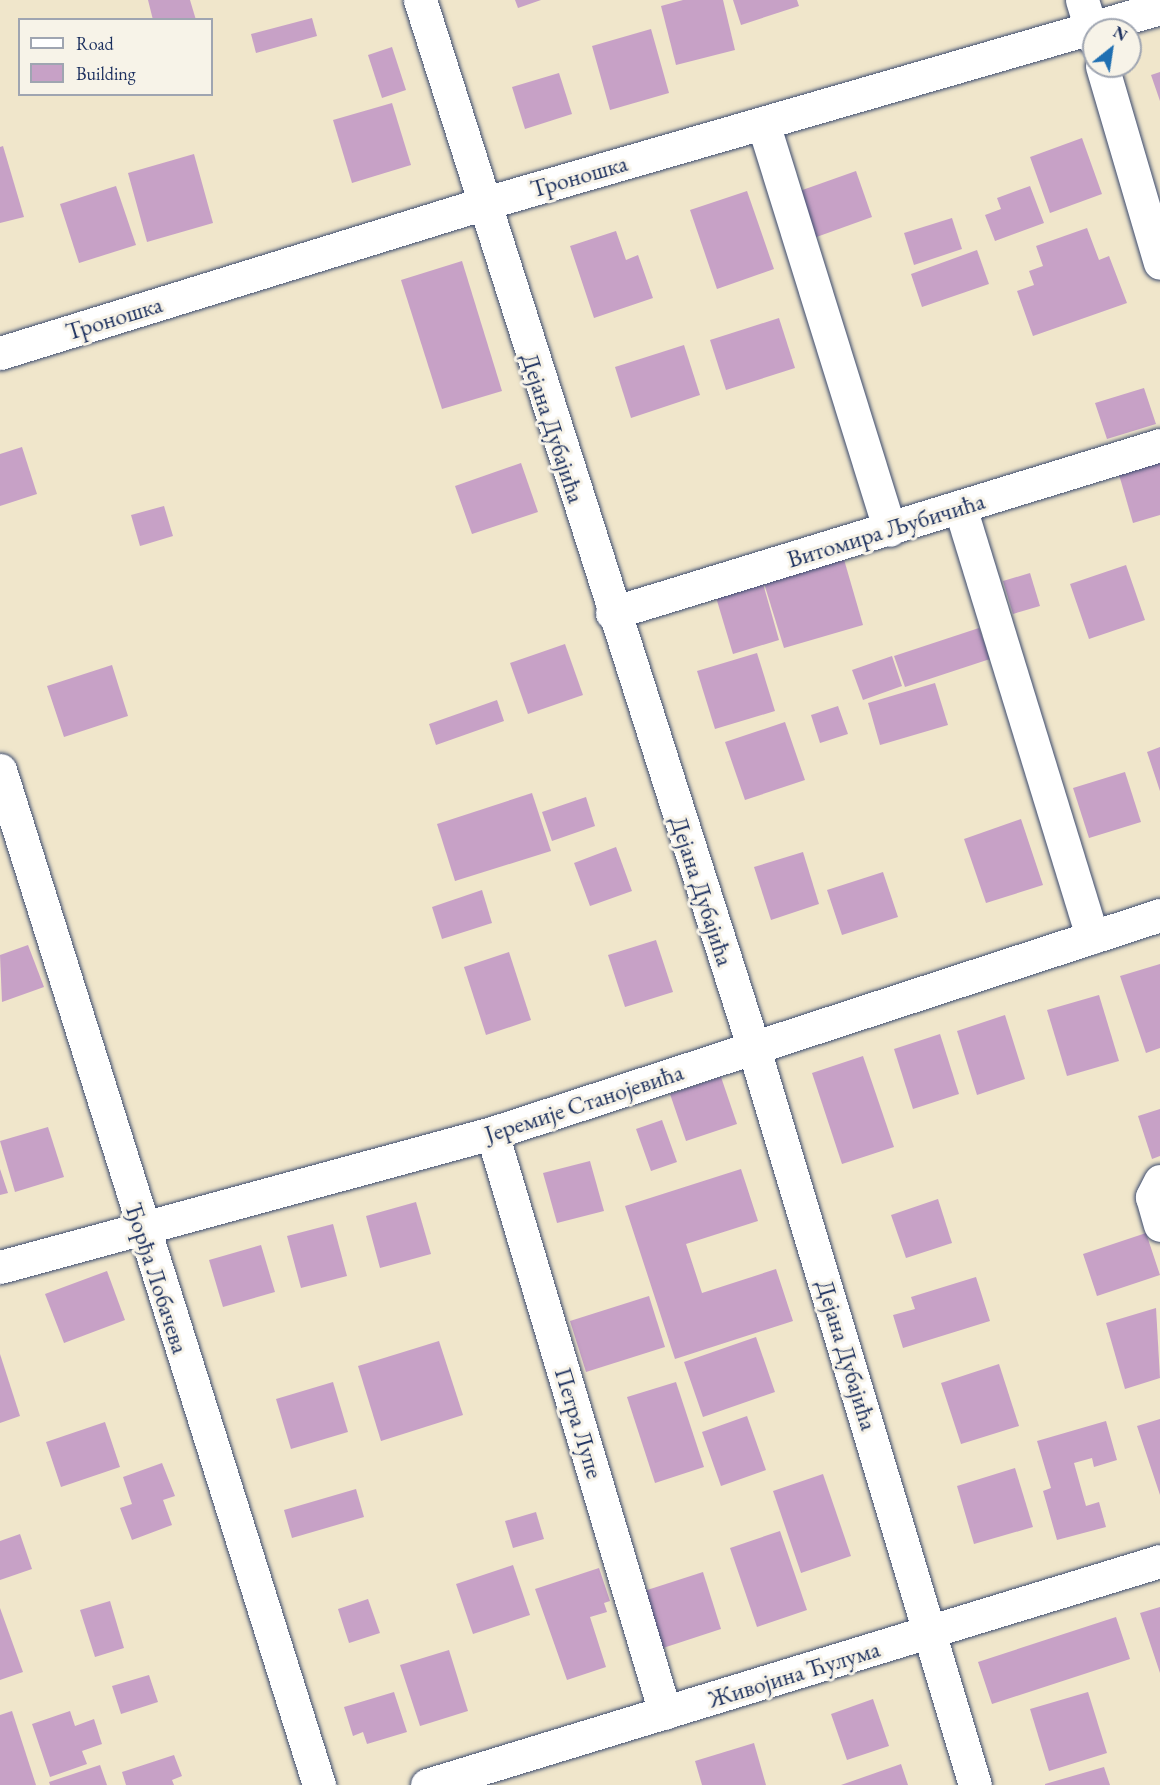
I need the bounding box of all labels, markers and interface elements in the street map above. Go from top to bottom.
legend [18,18,213,96]
north arrow [1082,18,1142,78]
text: N [1109,21,1131,46]
text: Road [76,32,114,55]
text: Building [76,62,136,85]
street label: Троношка [527,148,631,204]
street label: Троношка [62,290,166,346]
street label: Дејана Дубајића [515,349,591,507]
street label: Витомира Љубичића [784,486,988,574]
street label: Дејана Дубајића [664,812,740,970]
street label: Јеремије Станојевића [481,1057,687,1149]
street label: Ђорђа Лобачева [119,1199,195,1357]
street label: Дејана Дубајића [810,1276,884,1434]
street label: Петра Лупе [549,1364,609,1482]
street label: Живојина Ћулума [705,1634,883,1714]

